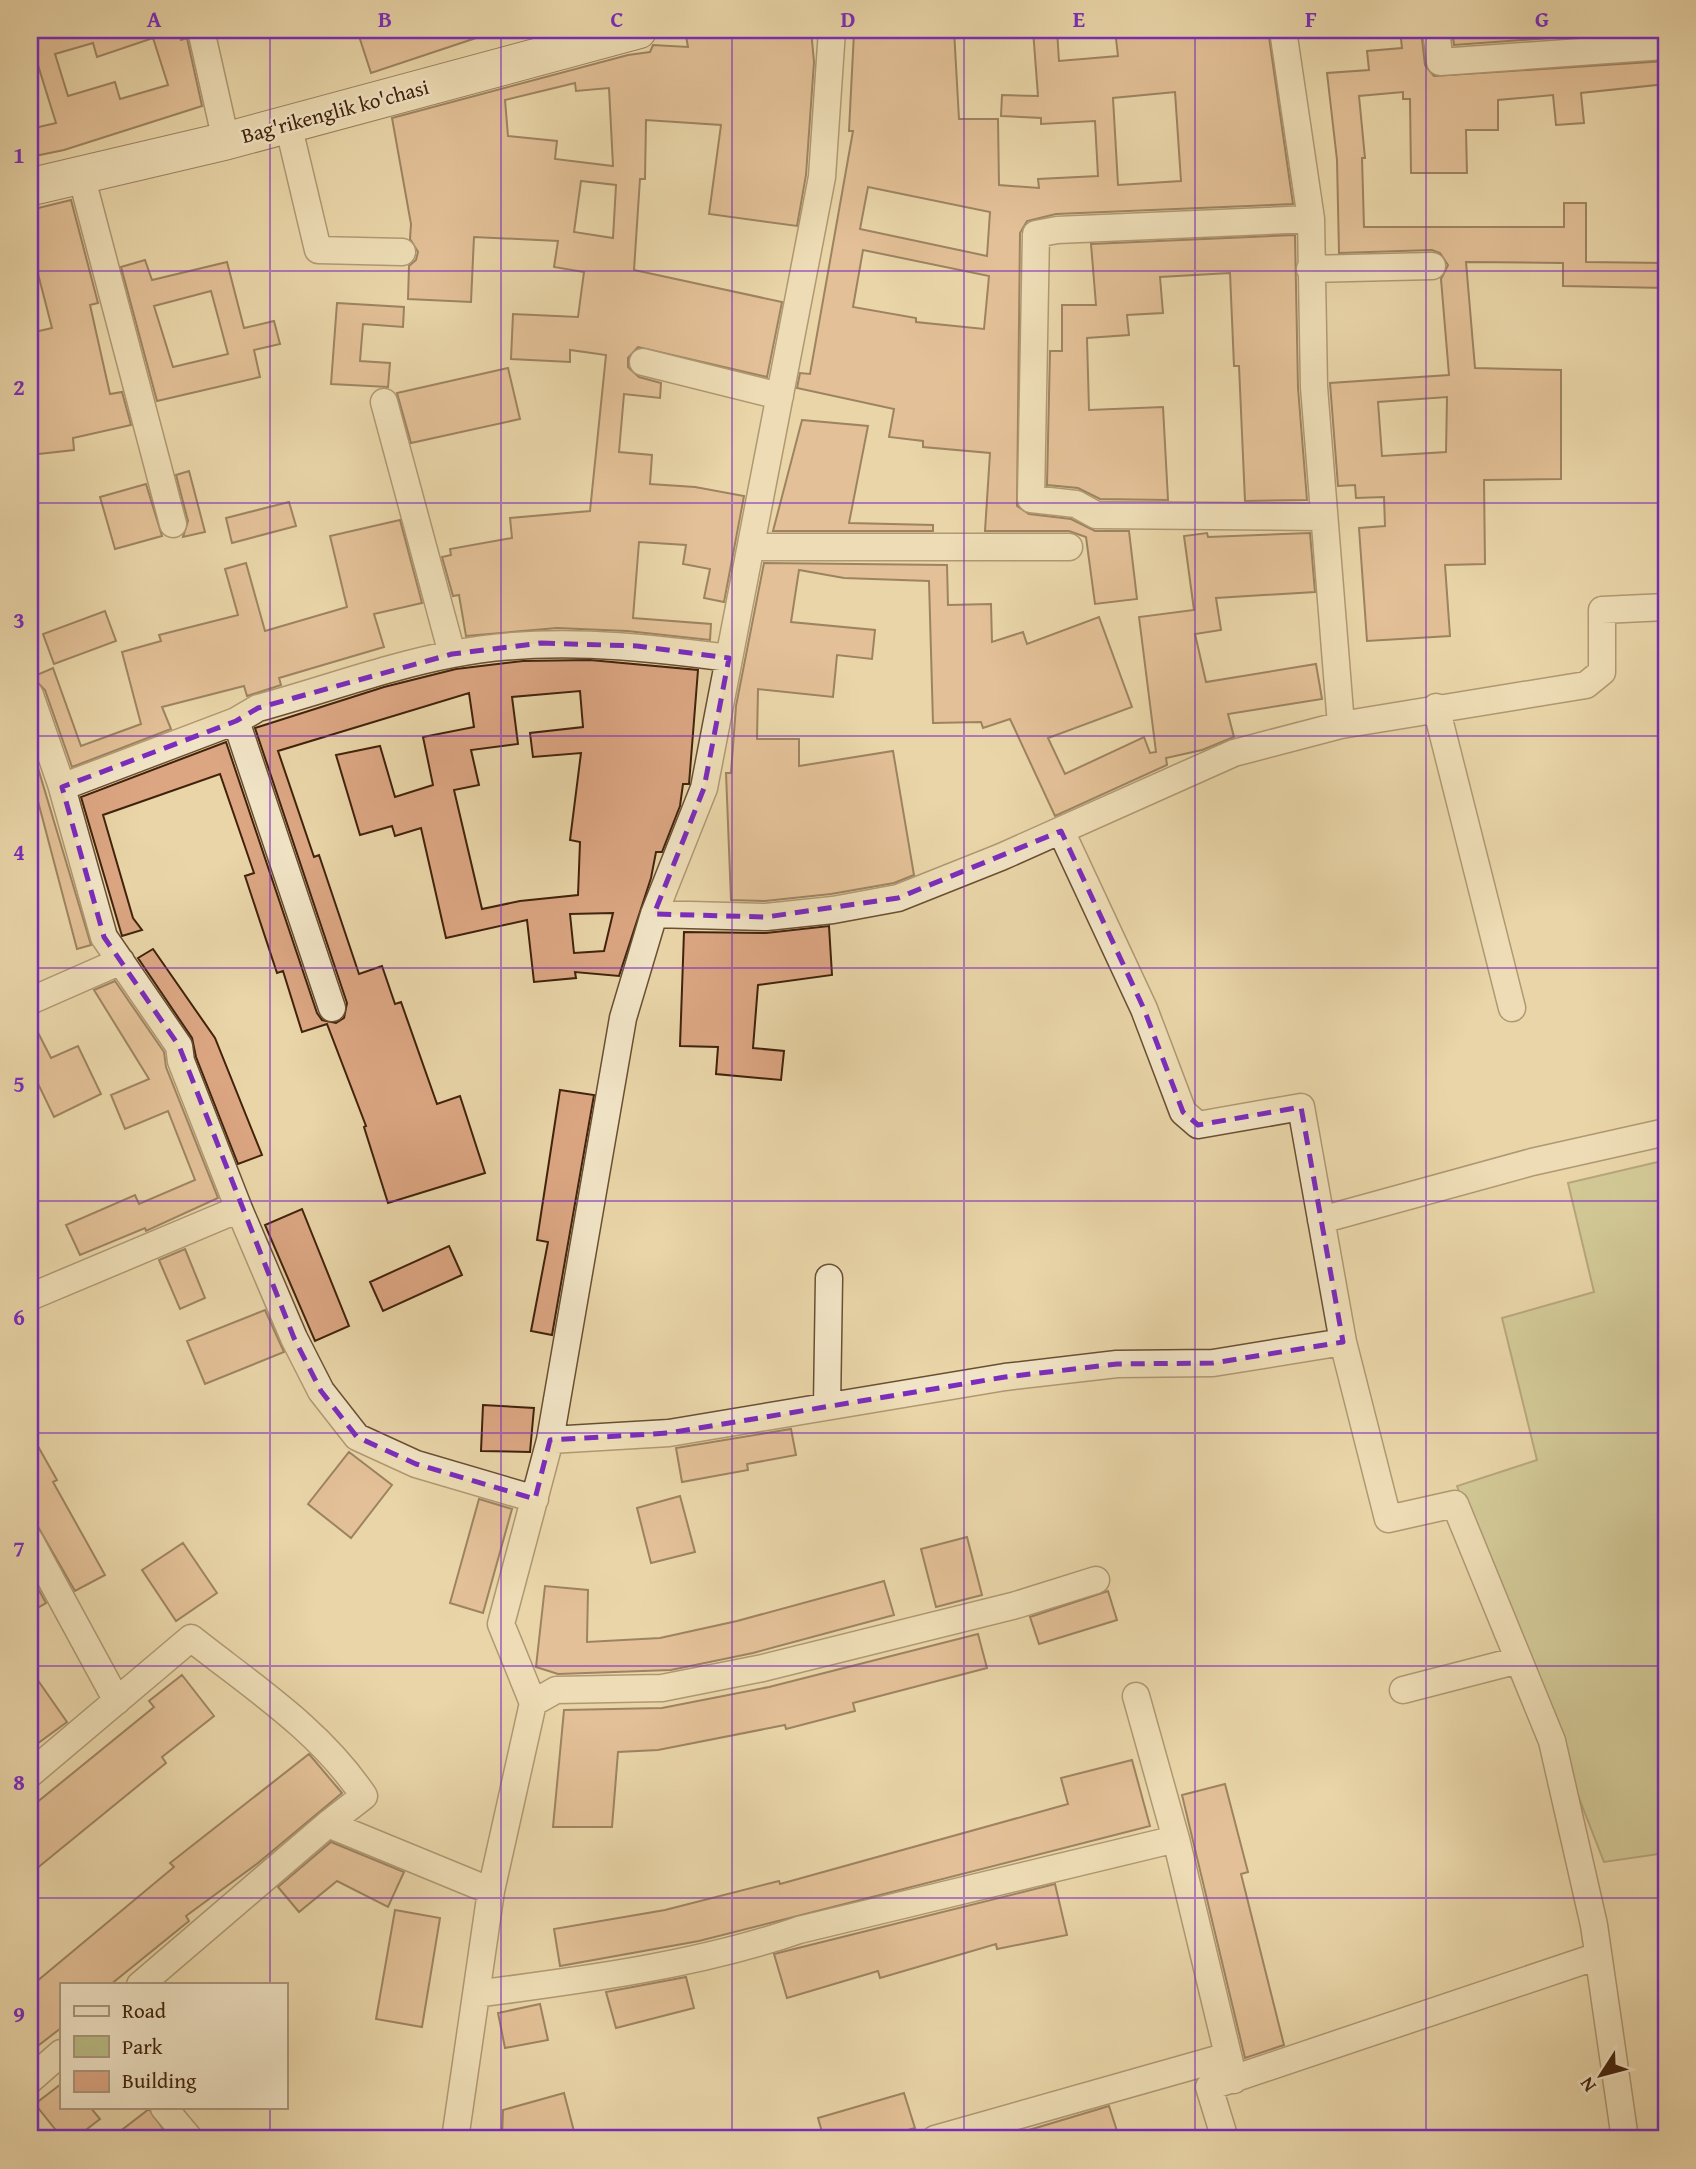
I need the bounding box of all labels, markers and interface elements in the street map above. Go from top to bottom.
text: A [147,2,162,35]
text: B [378,2,392,35]
text: C [610,2,624,35]
text: D [841,2,856,35]
text: E [1073,2,1085,35]
text: F [1305,2,1317,35]
text: G [1535,2,1549,35]
street label: Bag'rikenglik ko'chasi [238,71,432,151]
text: 1 [13,138,25,171]
text: 2 [13,370,25,403]
text: 3 [13,603,25,636]
text: 4 [13,835,25,868]
text: 5 [13,1067,25,1100]
text: 6 [13,1300,25,1333]
text: 7 [13,1532,25,1565]
text: 8 [13,1765,25,1798]
legend [60,1983,287,2110]
text: Road [122,1995,167,2026]
text: 9 [13,1997,25,2030]
text: Park [122,2031,163,2062]
north arrow [1566,2039,1636,2110]
text: Building [122,2065,197,2096]
text: N [1572,2071,1602,2098]

